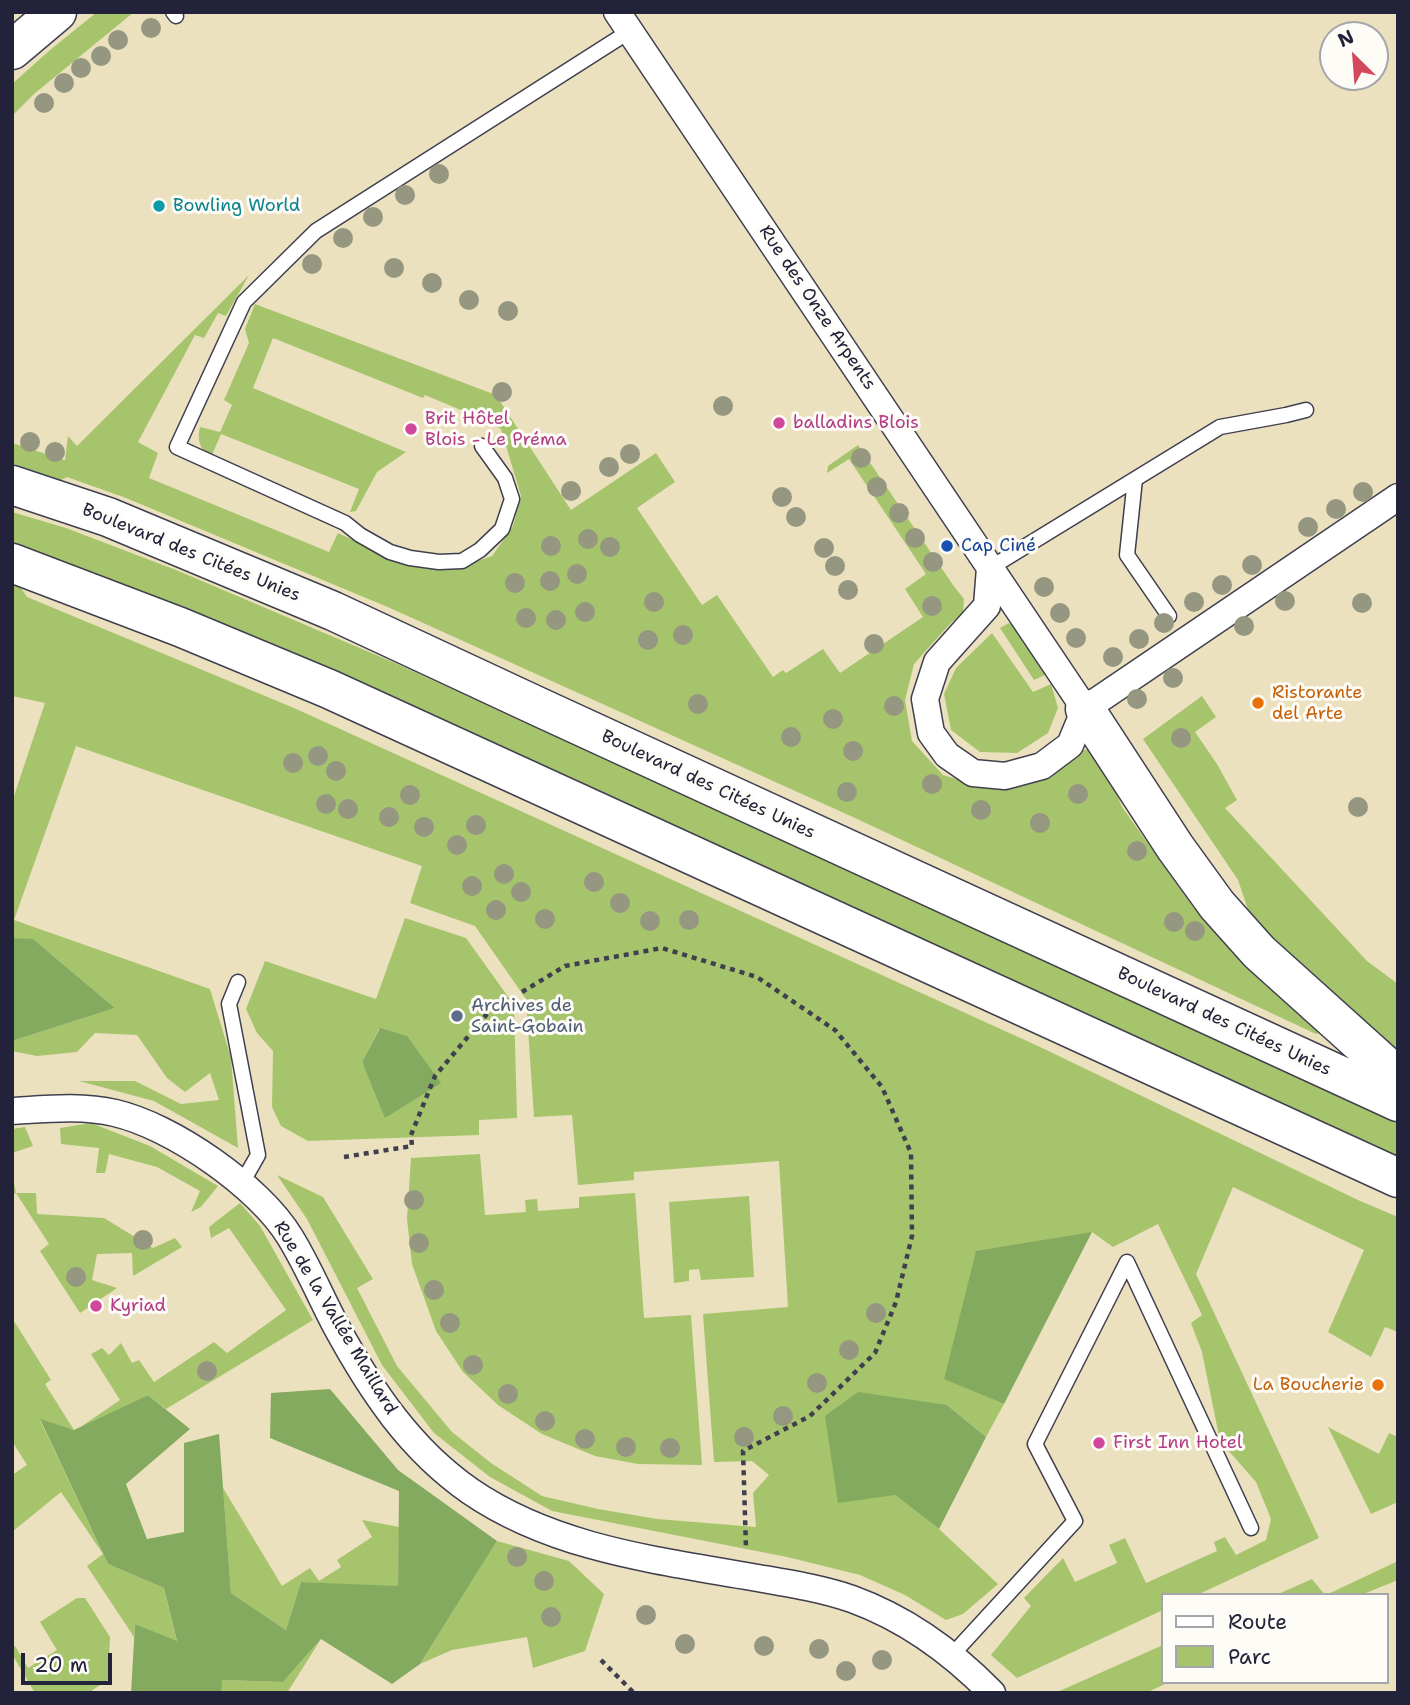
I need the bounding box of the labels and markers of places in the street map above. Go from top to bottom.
place label: Bowling World [173,195,300,217]
marker: Bowling World [151,198,167,214]
place label: Brit Hôtel Blois - Le Préma [425,408,567,450]
place label: balladins Blois [793,412,919,434]
marker: balladins Blois [771,415,787,431]
marker: Brit Hôtel Blois - Le Préma [403,421,419,437]
place label: Cap Ciné [961,535,1036,557]
marker: Cap Ciné [939,538,955,554]
place label: Ristorante del Arte [1272,682,1363,724]
marker: Ristorante del Arte [1250,695,1266,711]
place label: Archives de Saint-Gobain [471,995,584,1038]
marker: Archives de Saint-Gobain [449,1008,465,1024]
place label: Kyriad [110,1295,166,1317]
marker: Kyriad [88,1298,104,1314]
place label: La Boucherie [1253,1374,1364,1396]
marker: La Boucherie [1370,1377,1386,1393]
place label: First Inn Hotel [1113,1432,1242,1454]
marker: First Inn Hotel [1091,1435,1107,1451]

